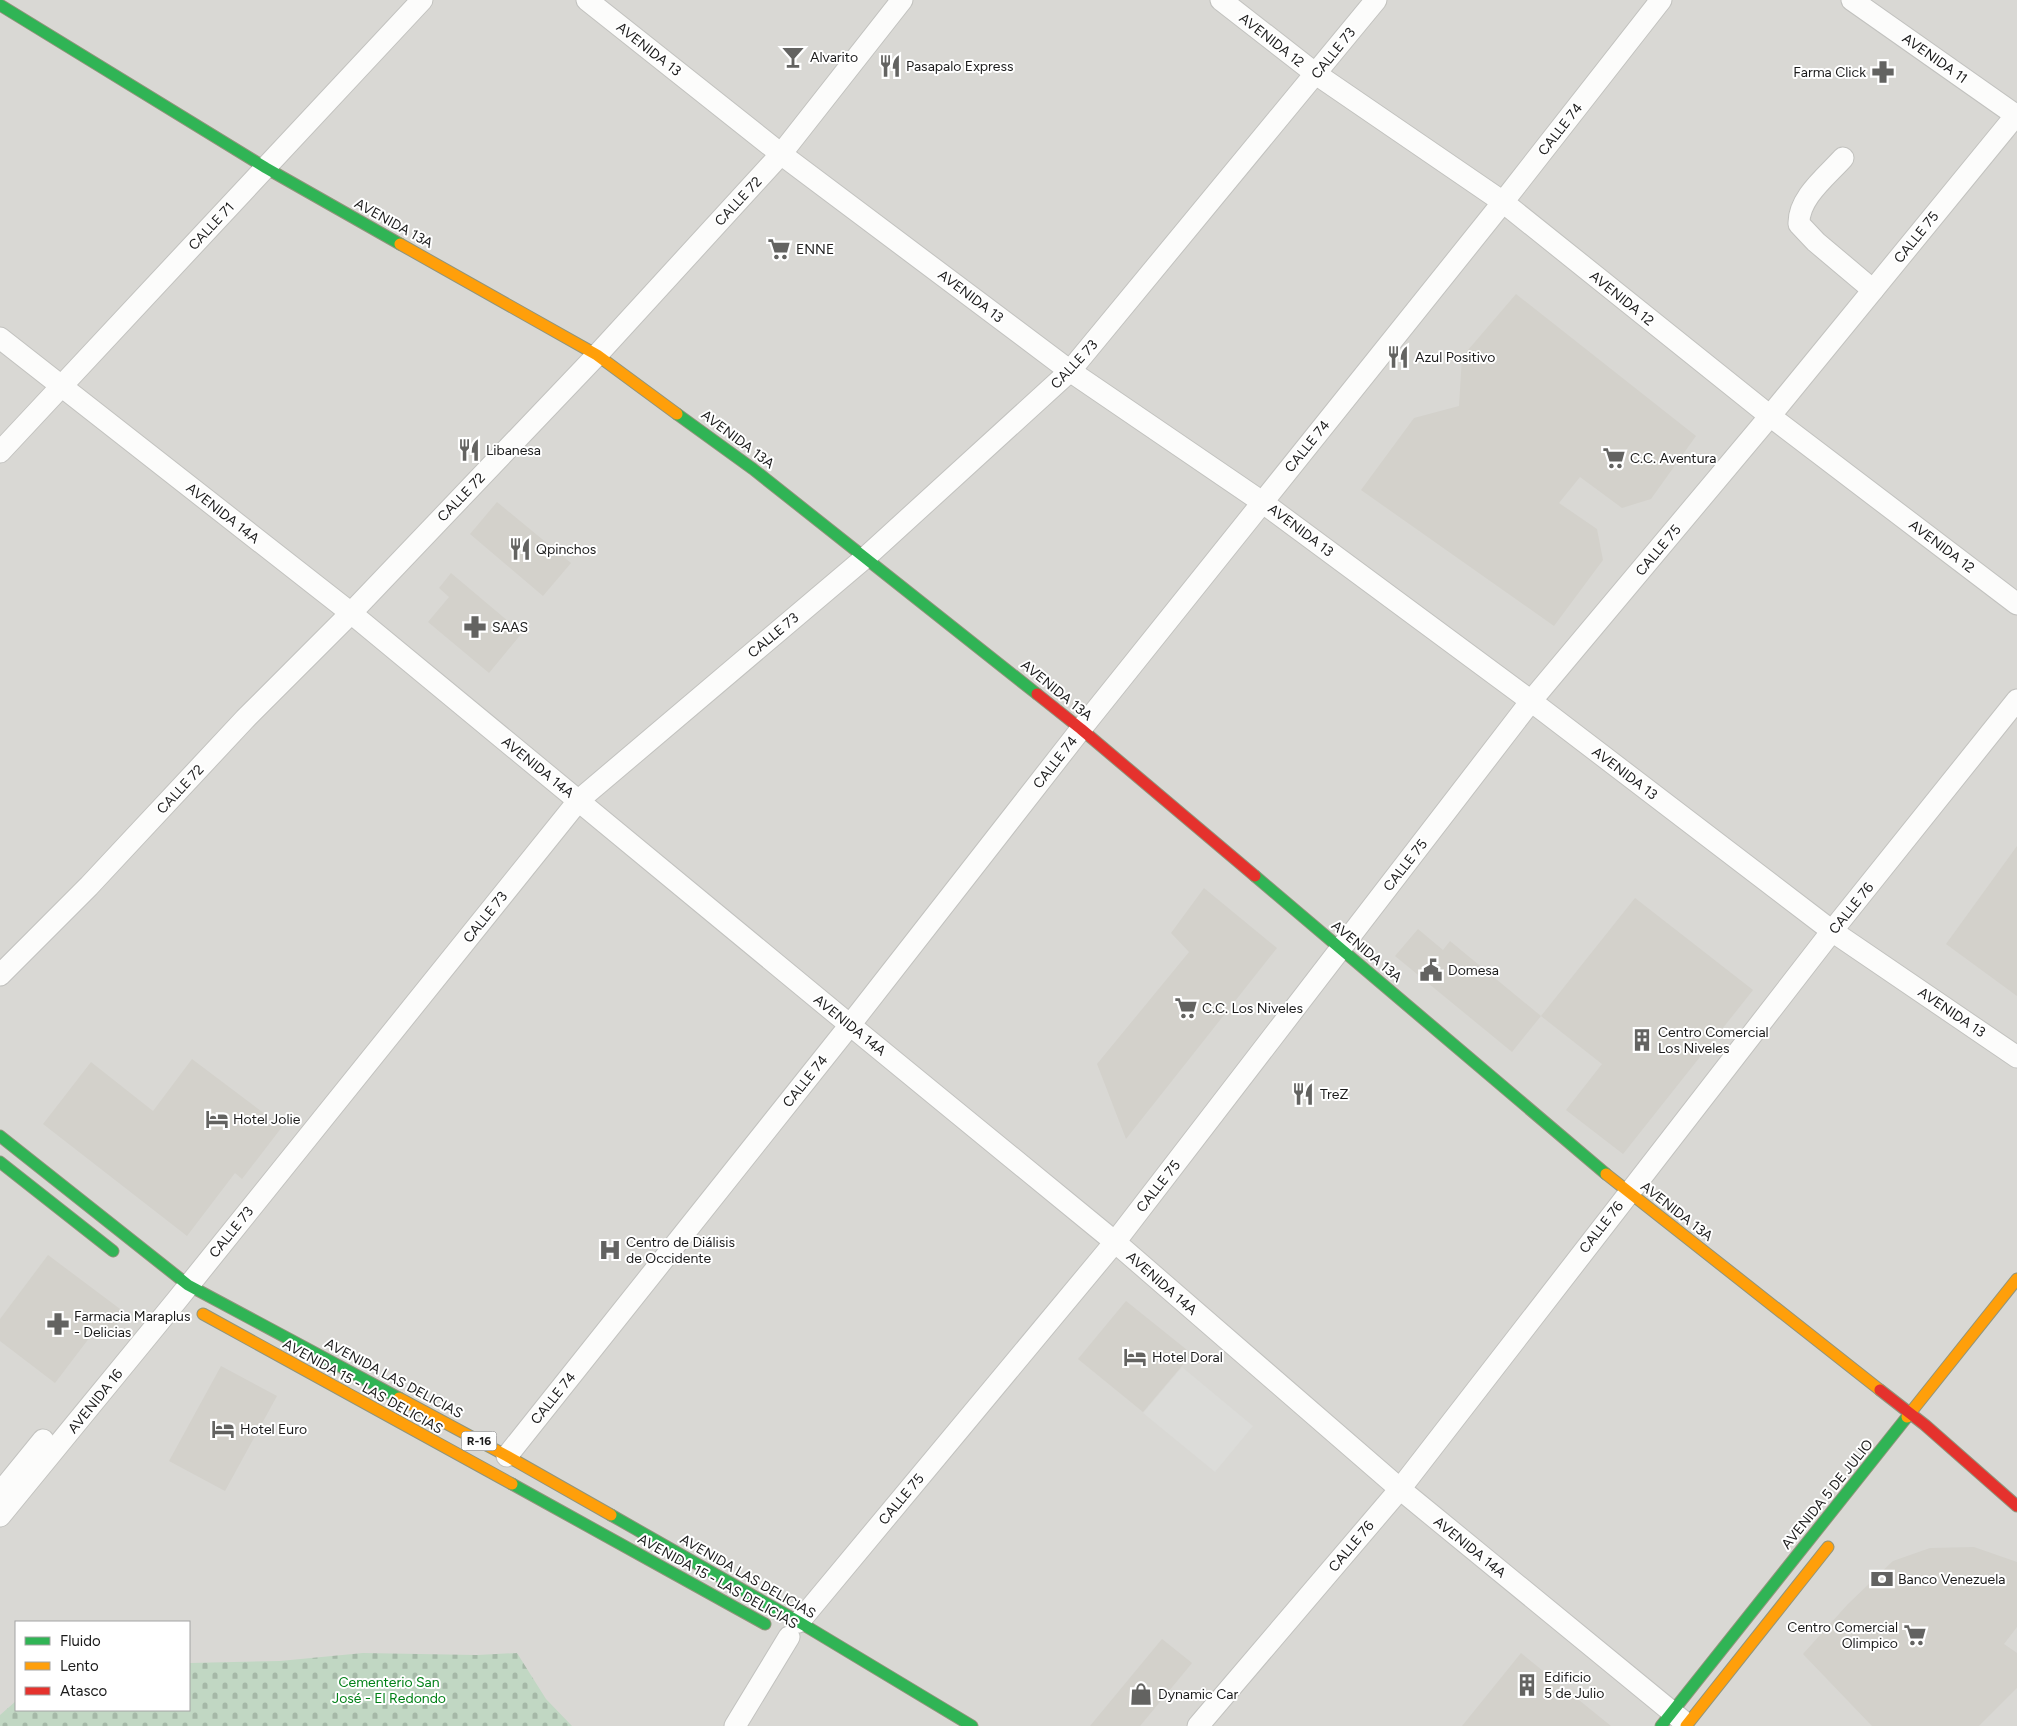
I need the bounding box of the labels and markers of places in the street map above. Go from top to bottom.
bar icon: Alvarito [780,44,806,70]
place label: Alvarito [810,49,858,66]
restaurant icon: Pasapalo Express [877,53,903,79]
place label: Pasapalo Express [906,58,1013,75]
pharmacy icon: Farma Click [1870,59,1896,85]
place label: Farma Click [1793,64,1866,81]
supermarket icon: ENNE [766,236,792,262]
place label: ENNE [796,241,834,258]
restaurant icon: Azul Positivo [1385,344,1411,370]
place label: Azul Positivo [1415,349,1495,366]
restaurant icon: Libanesa [456,437,482,463]
place label: Libanesa [486,442,541,459]
supermarket icon: C.C. Aventura [1601,445,1627,471]
place label: C.C. Aventura [1630,450,1716,467]
restaurant icon: Qpinchos [507,536,533,562]
place label: Qpinchos [536,541,596,558]
pharmacy icon: SAAS [462,614,488,640]
place label: SAAS [492,619,528,636]
public building icon: Domesa [1418,957,1444,983]
place label: Domesa [1448,962,1499,979]
supermarket icon: C.C. Los Niveles [1173,995,1199,1021]
place label: C.C. Los Niveles [1202,1000,1303,1017]
place label: Centro Comercial Los Niveles [1658,1024,1769,1057]
building icon: Centro Comercial Los Niveles [1629,1027,1655,1053]
restaurant icon: TreZ [1290,1081,1316,1107]
place label: TreZ [1320,1086,1348,1103]
hotel icon: Hotel Jolie [204,1106,230,1132]
place label: Hotel Jolie [233,1111,301,1128]
place label: Centro de Diálisis de Occidente [626,1234,735,1267]
hospital icon: Centro de Diálisis de Occidente [597,1237,623,1263]
place label: Farmacia Maraplus - Delicias [74,1308,190,1341]
pharmacy icon: Farmacia Maraplus - Delicias [45,1311,71,1337]
hotel icon: Hotel Doral [1122,1344,1148,1370]
place label: Hotel Doral [1152,1349,1223,1366]
hotel icon: Hotel Euro [210,1416,236,1442]
place label: Hotel Euro [240,1421,307,1438]
bank icon: Banco Venezuela [1869,1566,1895,1592]
place label: Banco Venezuela [1898,1571,2005,1588]
place label: Centro Comercial Olimpico [1787,1619,1898,1652]
supermarket icon: Centro Comercial Olimpico [1902,1622,1928,1648]
place label: Edificio 5 de Julio [1544,1669,1604,1702]
building icon: Edificio 5 de Julio [1514,1672,1540,1698]
shop icon: Dynamic Car [1128,1681,1154,1707]
place label: Dynamic Car [1158,1686,1238,1703]

